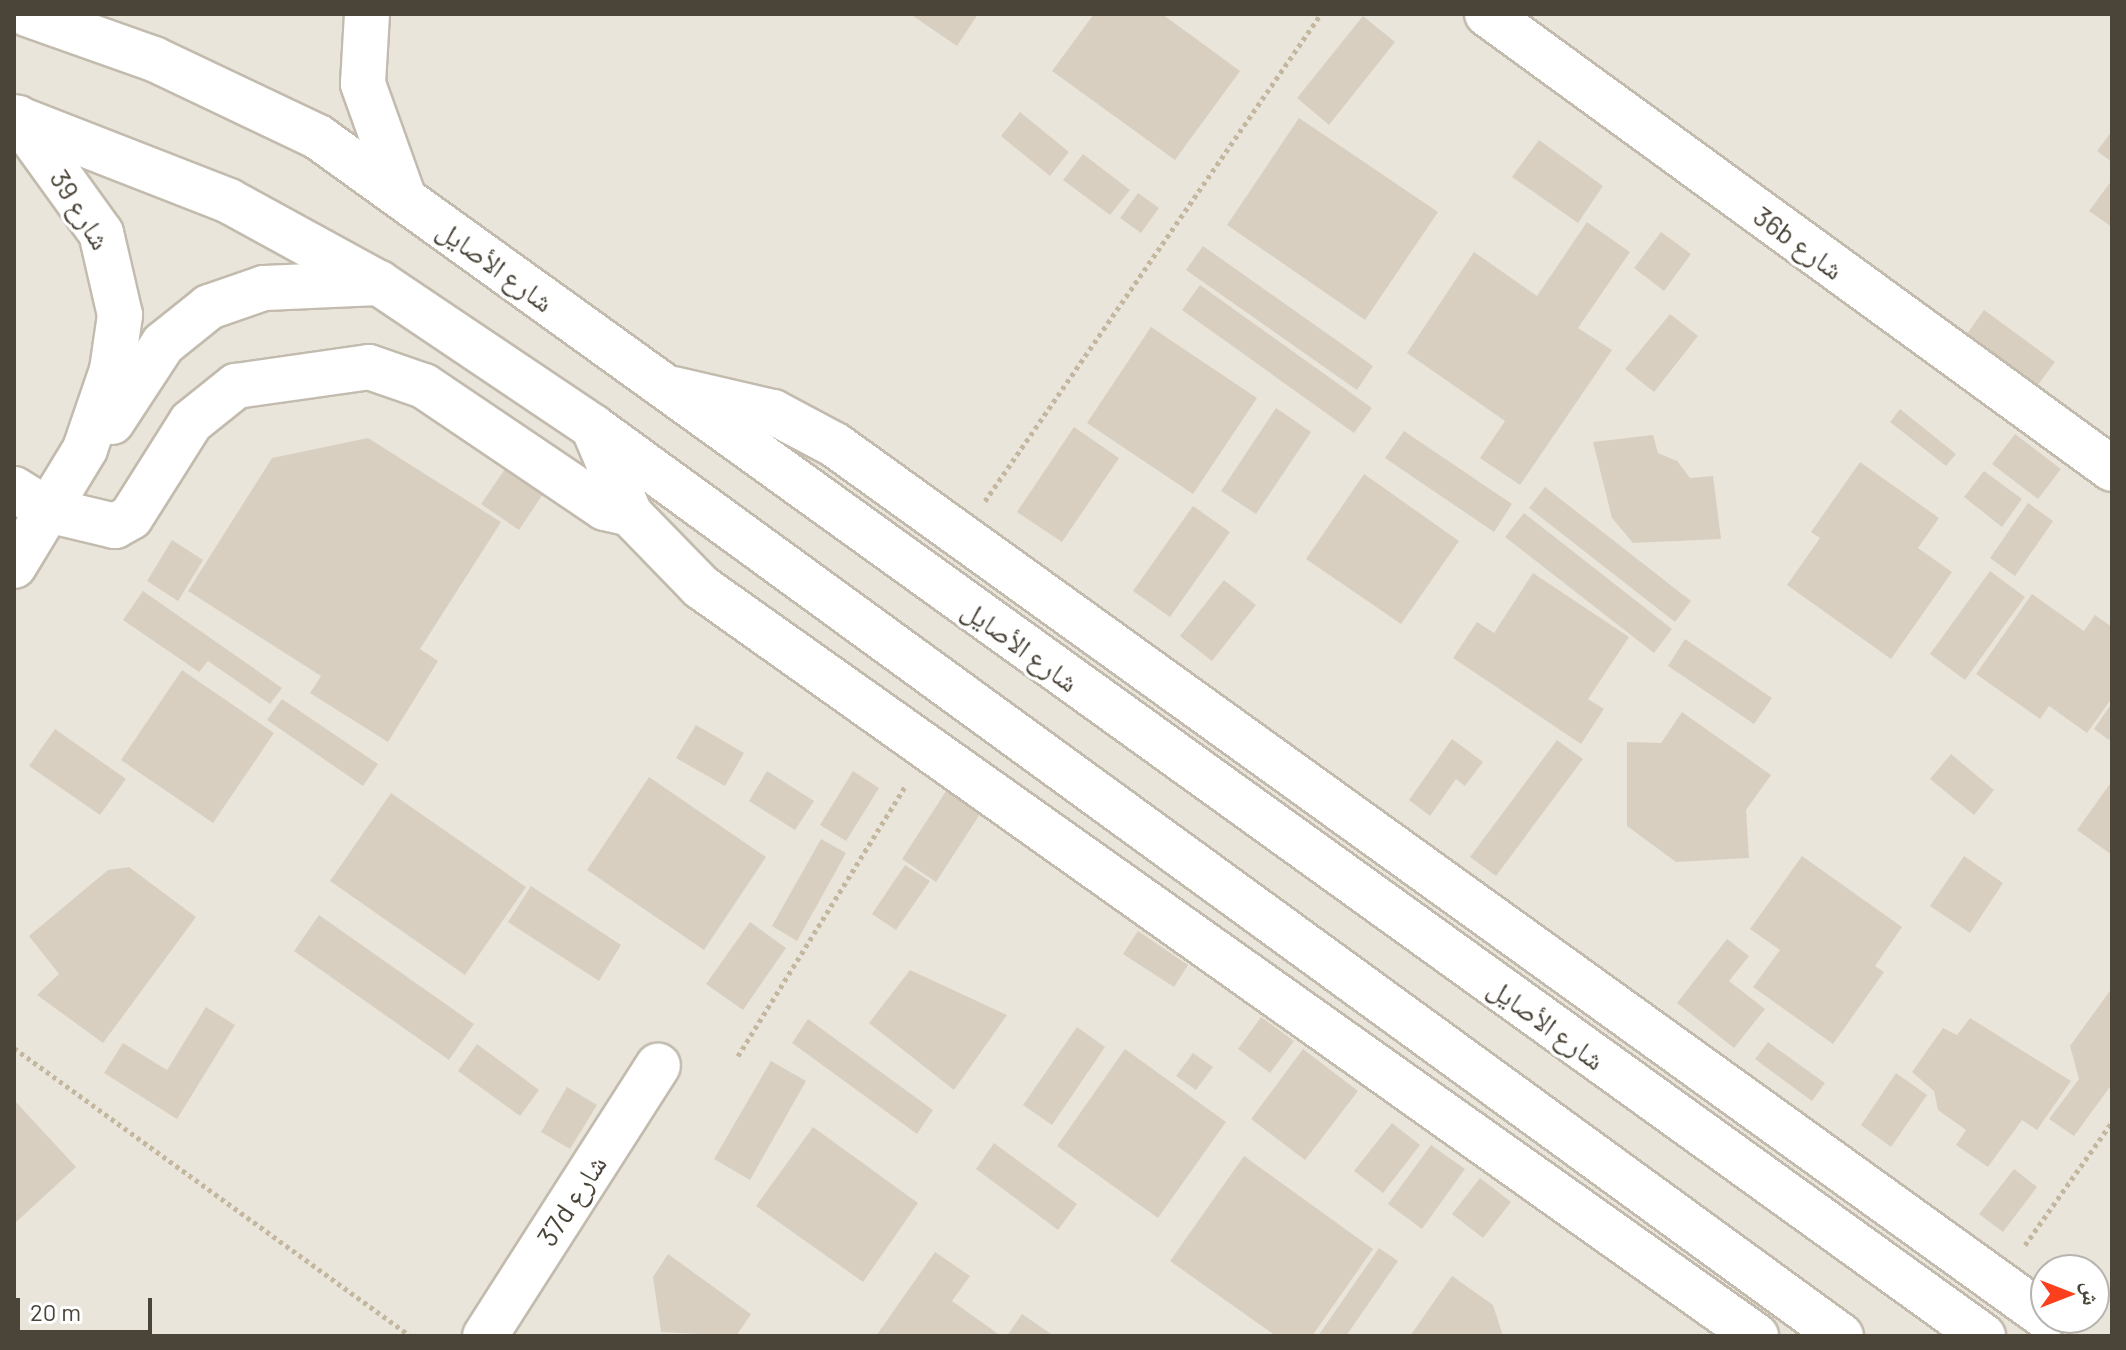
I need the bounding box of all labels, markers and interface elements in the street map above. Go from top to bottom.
street label: شارع 39 [43,163,119,255]
street label: 36b شارع [1747,198,1851,286]
street label: شارع الأصايل [431,212,561,318]
street label: شارع الأصايل [956,592,1086,698]
street label: شارع الأصايل [1482,970,1612,1076]
street label: 37d شارع [529,1148,613,1252]
north arrow [2030,1254,2110,1334]
scale bar [20,1282,156,1332]
text: ش [2079,1282,2105,1306]
text: 20 m [30,1297,81,1326]

